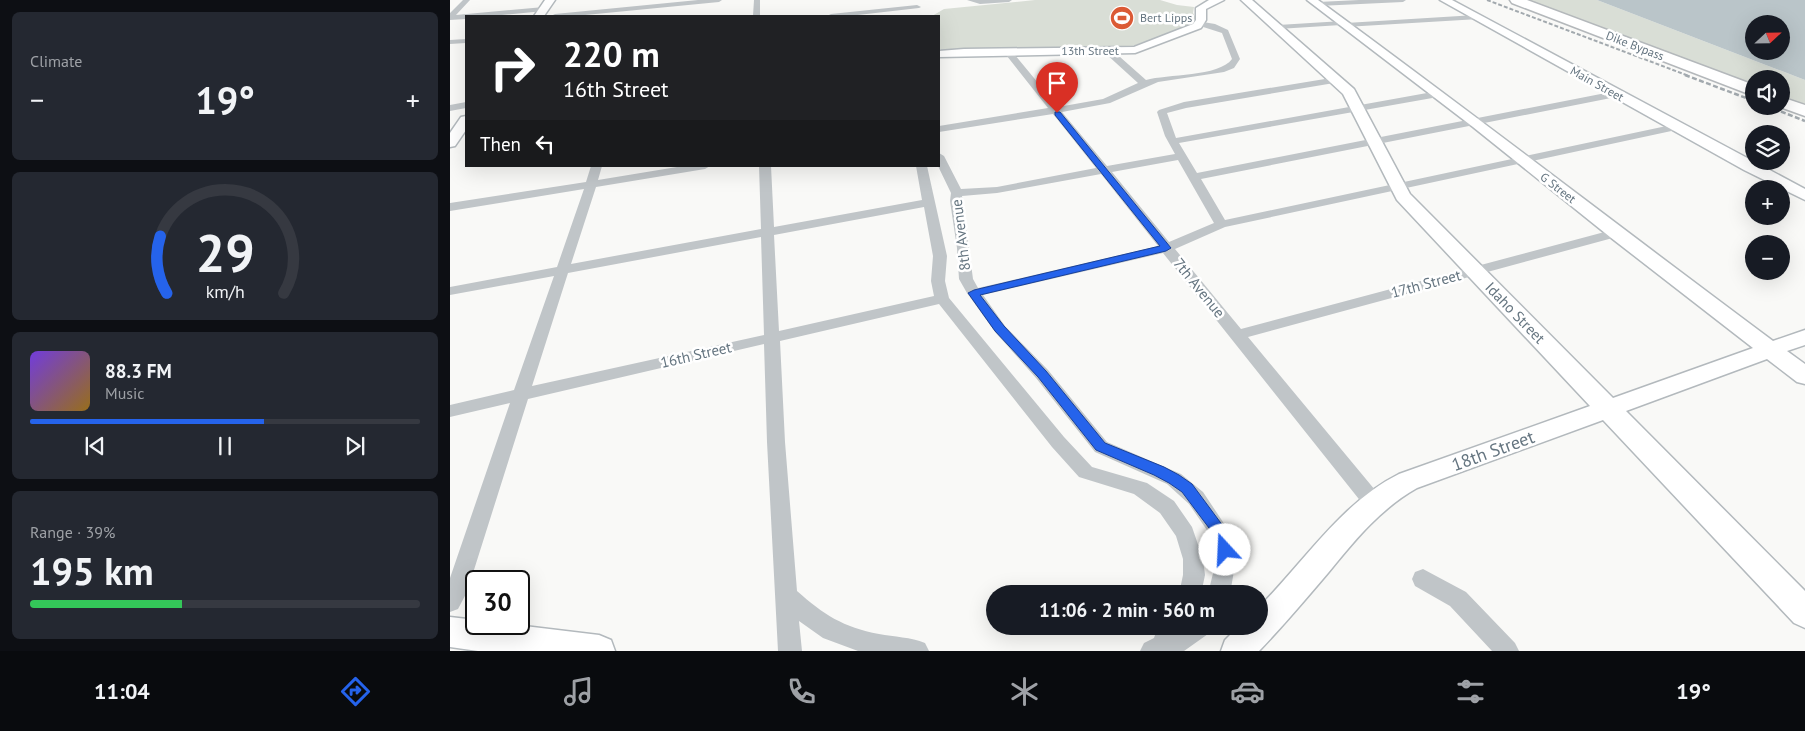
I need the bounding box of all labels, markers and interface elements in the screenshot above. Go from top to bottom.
sports icon: Bert Lipps [1109,5,1135,31]
place label: Bert Lipps [1140,10,1192,25]
north arrow [1745,15,1790,60]
map controls [1745,15,1790,280]
street label: Dike Bypass [1604,28,1666,63]
text: 220 m [563,31,660,77]
icon: right [480,35,545,100]
street label: 13th Street [1061,43,1119,58]
text: Climate [30,51,82,71]
pin [1036,62,1078,113]
street label: Main Street [1568,63,1627,104]
icon: arrive [1043,69,1071,97]
button: sound [1745,70,1790,115]
text: 19° [195,75,255,124]
text: 16th Street [563,75,669,103]
text: − [30,81,44,118]
text: + [406,81,420,118]
button: layers [1745,125,1790,170]
icon: left [531,130,559,158]
text: Then [480,132,521,156]
street label: G Street [1537,169,1579,206]
button: + [1745,180,1790,225]
street label: 8th Avenue [947,198,974,272]
text: 29 [196,219,254,286]
button: − [1745,235,1790,280]
street label: 7th Avenue [1170,254,1229,321]
street label: 17th Street [1389,265,1463,302]
street label: Idaho Street [1481,278,1549,347]
text: km/h [205,280,245,303]
street label: 16th Street [659,337,733,372]
text: 88.3 FM [105,359,172,383]
text: Music [105,383,145,403]
street label: 18th Street [1448,425,1537,476]
icon: previous [81,432,109,460]
icon: pause [211,432,239,460]
icon: next [341,432,369,460]
text: Range · 39% [30,522,115,542]
position arrow [1198,523,1250,575]
text: 195 km [30,546,154,595]
speed limit sign: 30 [465,570,530,635]
text: 11:06 · 2 min · 560 m [1039,598,1215,622]
icon: directions [338,674,373,709]
icon: music [561,674,596,709]
icon: phone [784,674,819,709]
icon: climate [1007,674,1042,709]
icon: car [1230,674,1265,709]
icon: filters [1453,674,1488,709]
text: 11:04 [94,677,150,705]
text: 19° [1676,677,1711,705]

